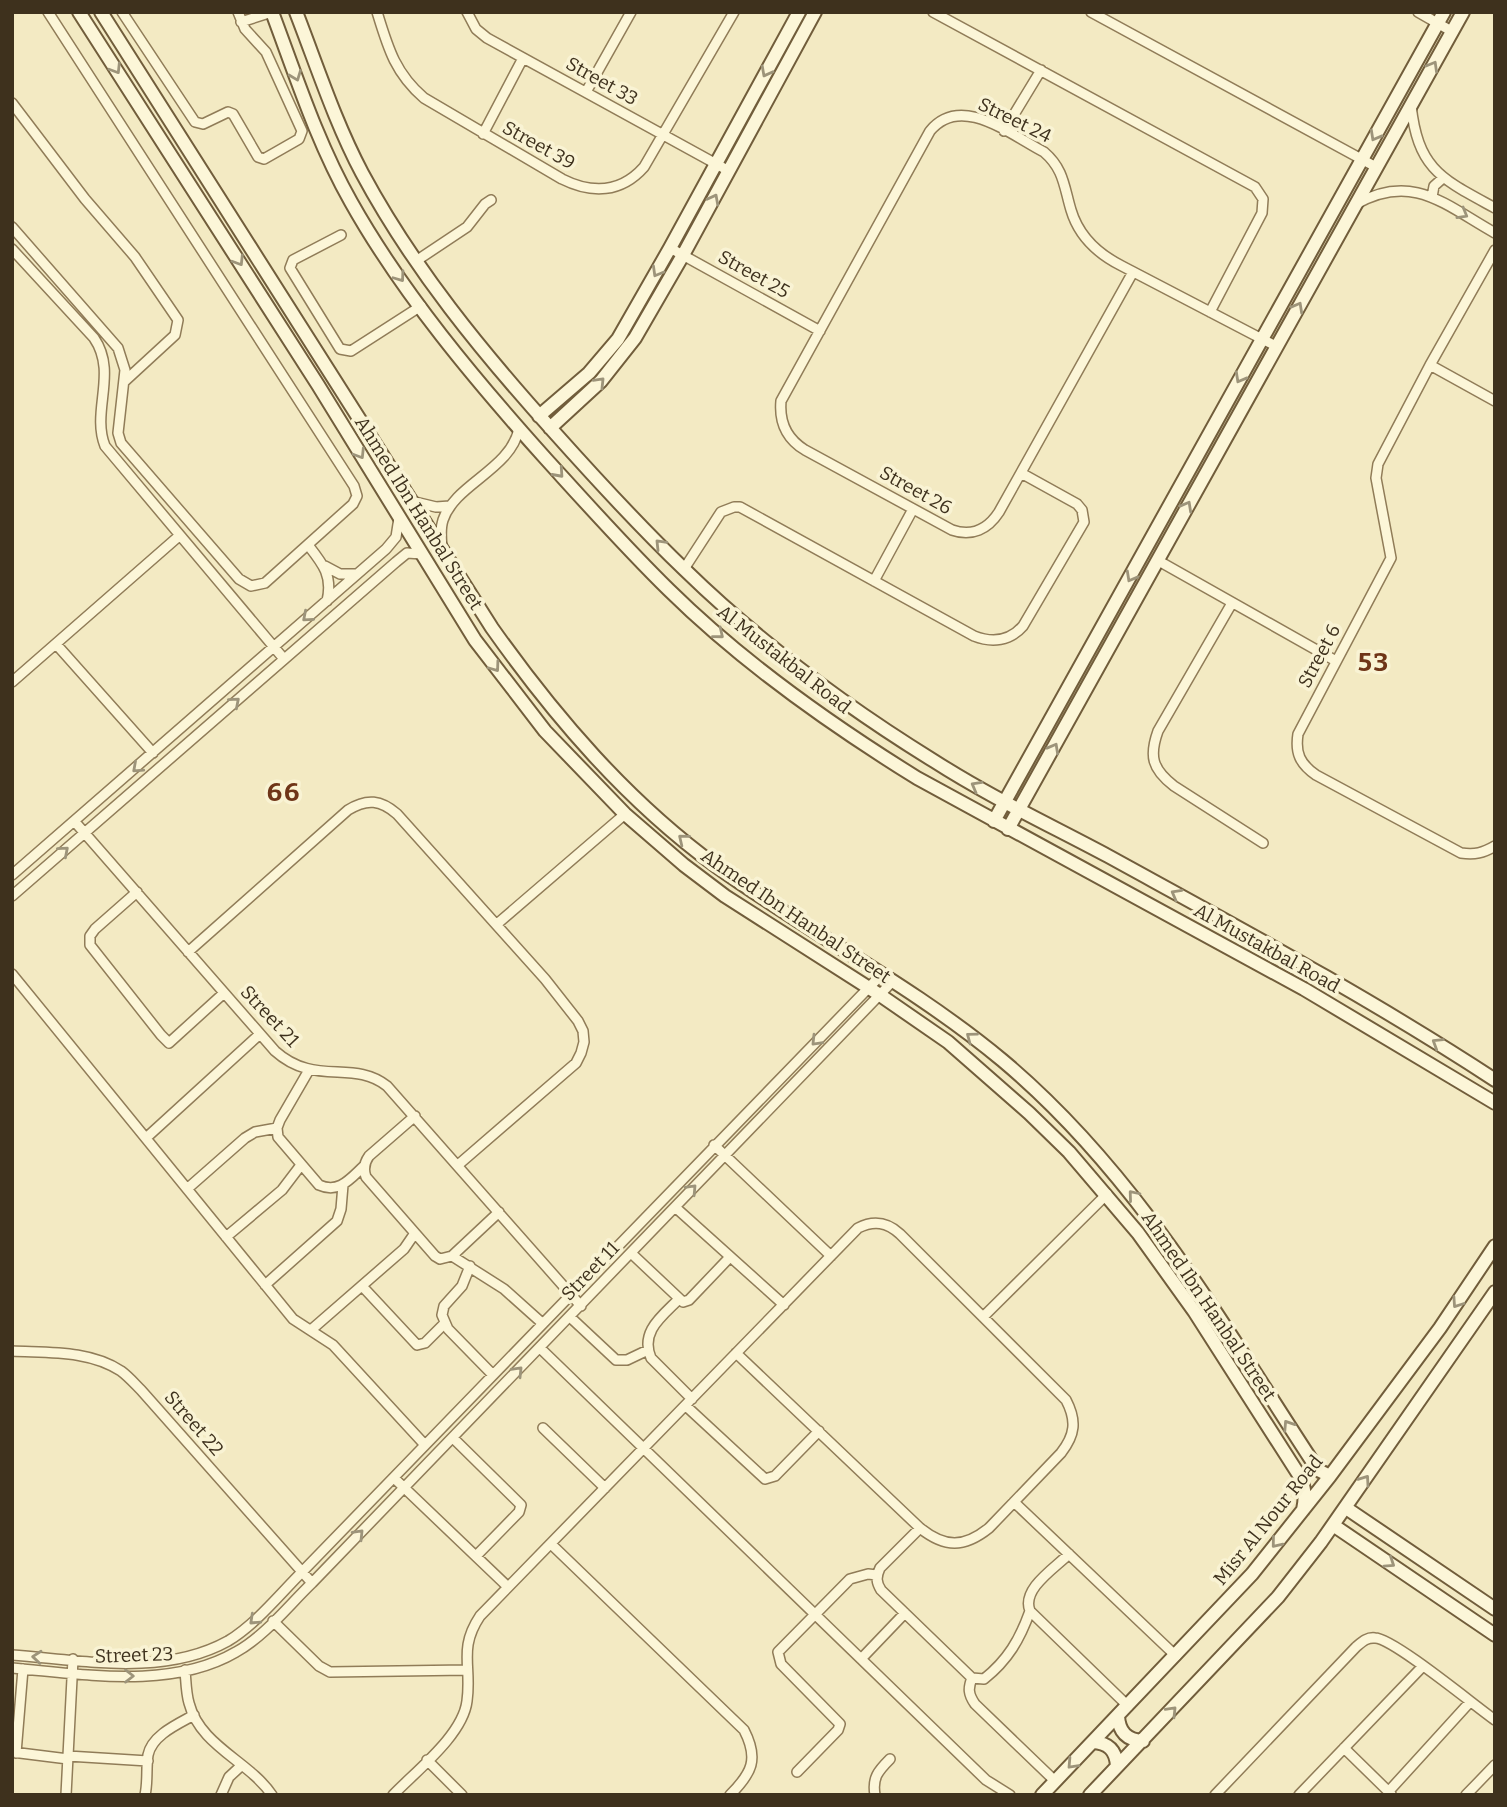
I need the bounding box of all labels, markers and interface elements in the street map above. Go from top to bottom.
street label: Street 33 [562,52,642,110]
one-way arrow [1425,61,1438,73]
one-way arrow [108,62,121,75]
one-way arrow [761,65,775,77]
one-way arrow [287,70,301,82]
street label: Street 24 [975,92,1055,148]
street label: Street 39 [499,116,579,174]
one-way arrow [1370,129,1383,141]
one-way arrow [706,194,719,206]
one-way arrow [1455,206,1468,219]
street label: Street 25 [714,245,794,303]
one-way arrow [230,254,243,267]
one-way arrow [652,264,665,277]
one-way arrow [392,269,404,282]
one-way arrow [1289,302,1303,314]
one-way arrow [1235,371,1249,383]
one-way arrow [592,377,605,390]
street label: Ahmed Ibn Hanbal Street [350,412,488,614]
one-way arrow [352,446,365,459]
street label: Street 26 [876,461,956,519]
one-way arrow [550,465,563,478]
one-way arrow [1179,501,1192,513]
one-way arrow [655,540,668,553]
one-way arrow [1125,570,1139,582]
street label: Al Mustakbal Road [713,600,855,718]
one-way arrow [303,609,316,621]
street label: Street 6 [1293,620,1345,692]
one-way arrow [710,626,723,638]
district label: 53 [1358,647,1390,678]
one-way arrow [486,659,499,672]
one-way arrow [227,698,240,710]
one-way arrow [1046,743,1059,755]
one-way arrow [132,760,145,772]
district label: 66 [267,777,301,808]
one-way arrow [971,781,983,794]
one-way arrow [678,835,690,848]
street label: Ahmed Ibn Hanbal Street [697,844,895,988]
one-way arrow [55,847,68,859]
one-way arrow [1171,889,1183,902]
street label: Al Mustakbal Road [1190,898,1344,998]
street label: Street 21 [236,981,304,1052]
one-way arrow [812,1032,825,1045]
one-way arrow [967,1032,979,1045]
one-way arrow [1432,1038,1445,1051]
one-way arrow [683,1184,696,1197]
one-way arrow [1129,1191,1142,1203]
street label: Ahmed Ibn Hanbal Street [1137,1207,1281,1405]
street label: Street 11 [556,1237,624,1305]
one-way arrow [1453,1295,1465,1308]
one-way arrow [509,1366,522,1379]
street label: Street 22 [160,1386,228,1460]
one-way arrow [1283,1419,1296,1432]
street label: Misr Al Nour Road [1209,1450,1327,1590]
one-way arrow [1357,1475,1369,1488]
one-way arrow [351,1529,364,1542]
one-way arrow [1272,1536,1285,1548]
one-way arrow [1382,1555,1395,1568]
one-way arrow [249,1612,262,1625]
street label: Street 23 [94,1642,174,1668]
one-way arrow [31,1649,42,1664]
one-way arrow [124,1668,135,1684]
one-way arrow [1163,1706,1176,1719]
one-way arrow [1067,1756,1080,1769]

